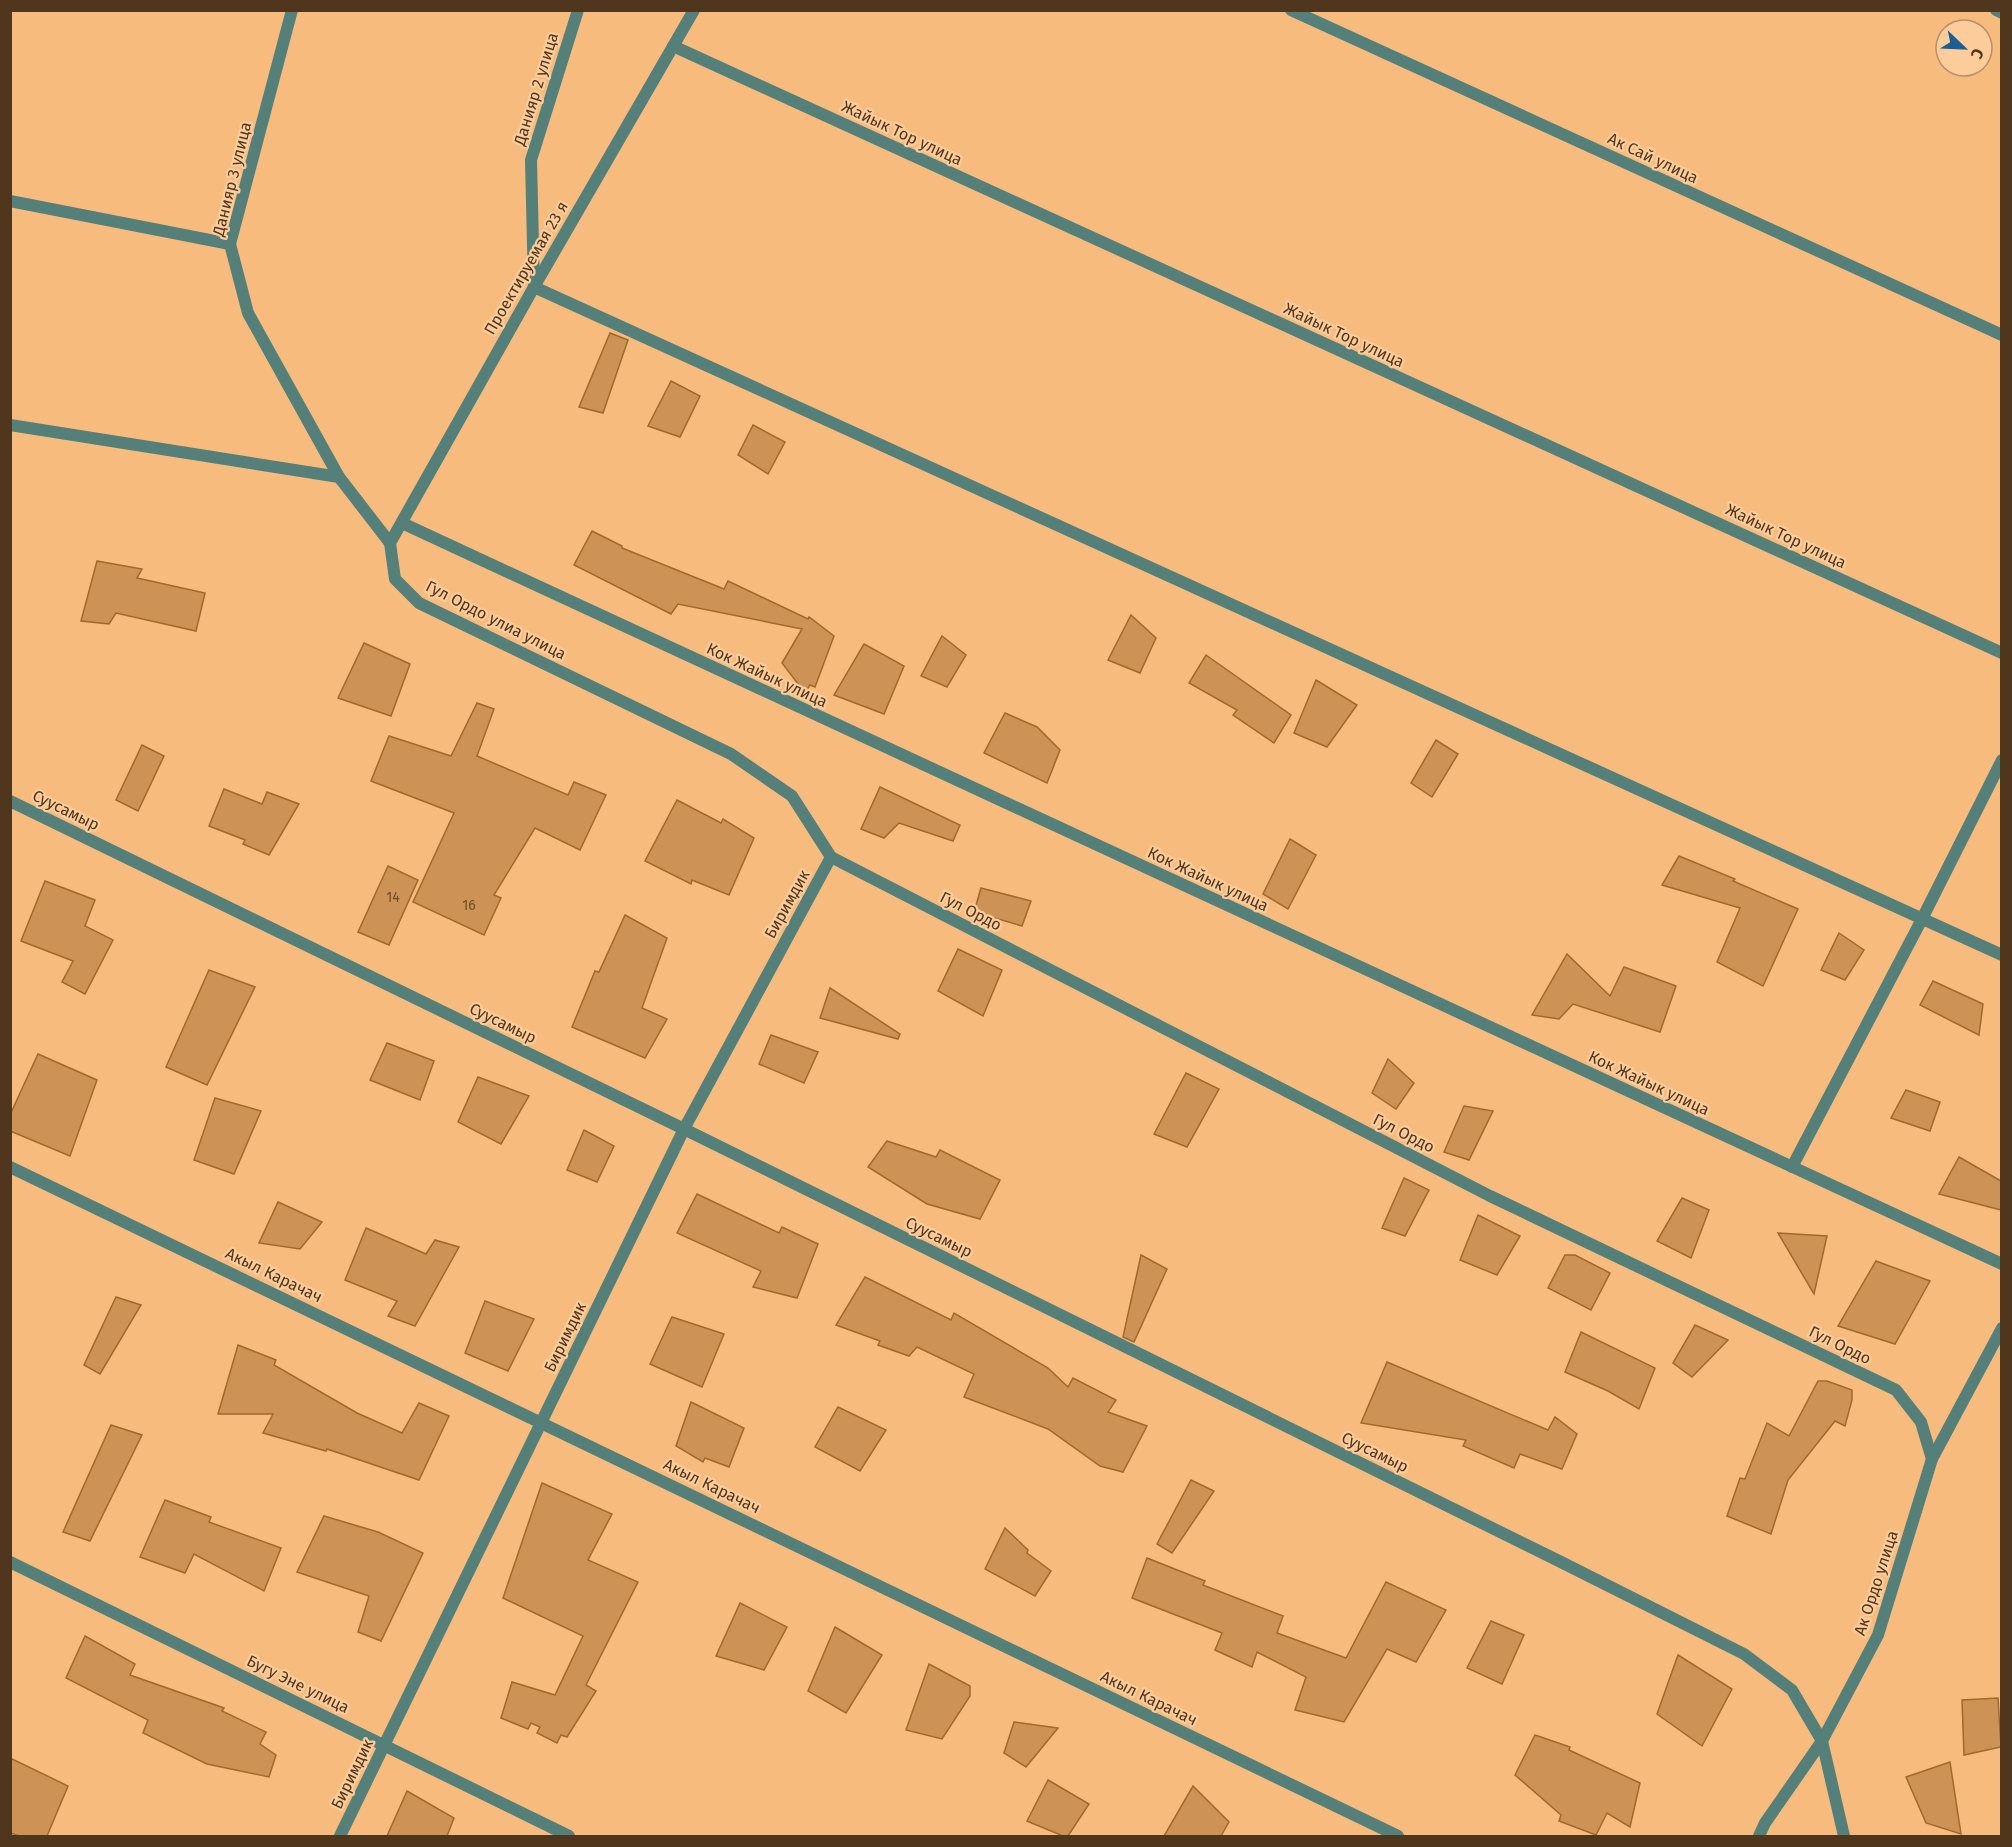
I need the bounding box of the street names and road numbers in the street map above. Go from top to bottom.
street label: Данияр 2 улица [510,30,562,149]
street label: Жайык Тор улица [839,97,965,169]
street label: Данияр 3 улица [208,120,255,239]
street label: Ак Сай улица [1605,129,1701,187]
street label: Проектируемая 23 я [480,198,572,338]
street label: Жайык Тор улица [1281,299,1407,371]
street label: Жайык Тор улица [1723,500,1849,572]
street label: Гул Ордо улиа улица [423,576,569,664]
street label: Кок Жайык улица [703,639,831,711]
street label: Суусамыр [29,786,103,834]
street label: Кок Жайык улица [1144,843,1272,915]
street label: Биримдик [760,866,814,942]
street label: Гул Ордо [937,887,1005,935]
street label: Суусамыр [466,999,540,1047]
street label: Кок Жайык улица [1585,1047,1713,1119]
street label: Гул Ордо [1370,1109,1438,1157]
street label: Суусамыр [902,1213,976,1261]
street label: Акыл Карачач [223,1243,325,1307]
street label: Биримдик [540,1298,590,1375]
street label: Гул Ордо [1806,1322,1874,1368]
street label: Суусамыр [1338,1428,1412,1476]
street label: Акыл Карачач [661,1454,763,1518]
street label: Ак Ордо улица [1850,1528,1902,1638]
street label: Бугу Эне улица [244,1651,352,1717]
street label: Акыл Карачач [1098,1666,1200,1730]
street label: Биримдик [327,1735,377,1812]

